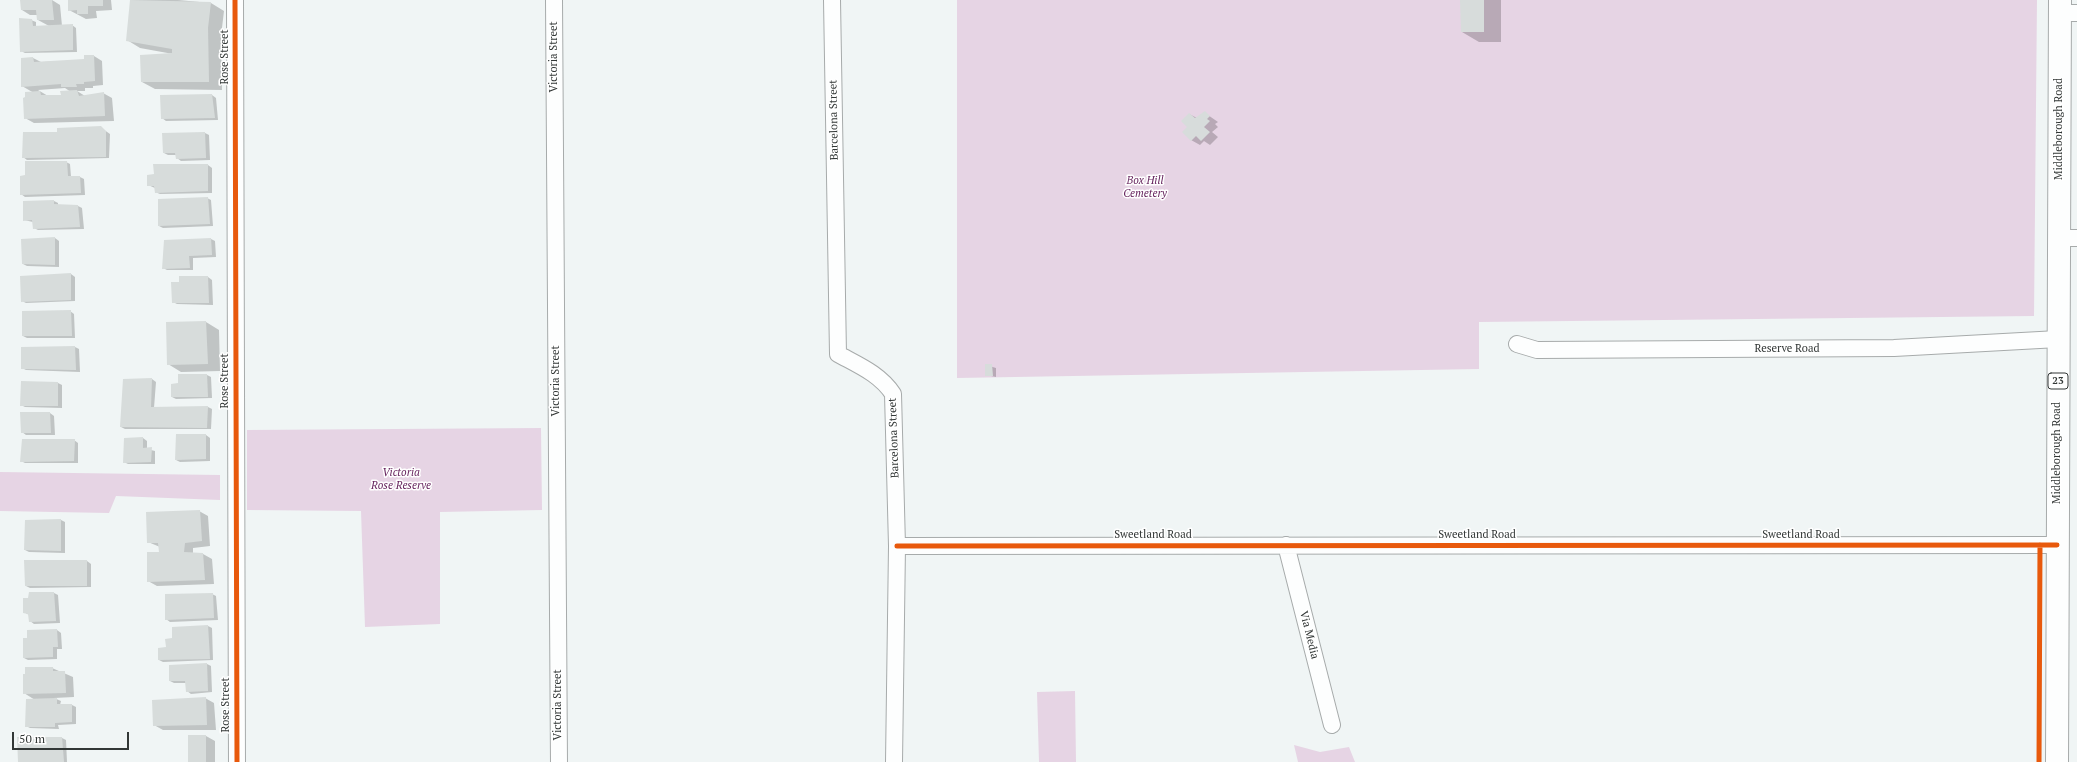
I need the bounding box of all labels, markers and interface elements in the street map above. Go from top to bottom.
street label: Victoria Street [547,21,561,93]
street label: Rose Street [218,29,232,85]
street label: Middleborough Road [2052,78,2066,180]
street label: Barcelona Street [827,80,841,160]
park label: Box Hill Cemetery [1123,174,1167,200]
street label: Reserve Road [1754,342,1820,356]
street label: Victoria Street [549,345,563,417]
street label: Rose Street [218,353,232,409]
road number: 23 [2048,373,2068,389]
street label: Barcelona Street [886,398,902,478]
street label: Middleborough Road [2050,402,2064,504]
park label: Victoria Rose Reserve [371,466,431,492]
street label: Sweetland Road [1114,528,1192,542]
street label: Sweetland Road [1438,528,1516,542]
street label: Sweetland Road [1762,528,1840,542]
street label: Via Media [1297,610,1321,660]
street label: Victoria Street [551,669,565,741]
street label: Rose Street [219,677,233,733]
scale bar [14,724,131,750]
text: 50 m [19,731,45,746]

